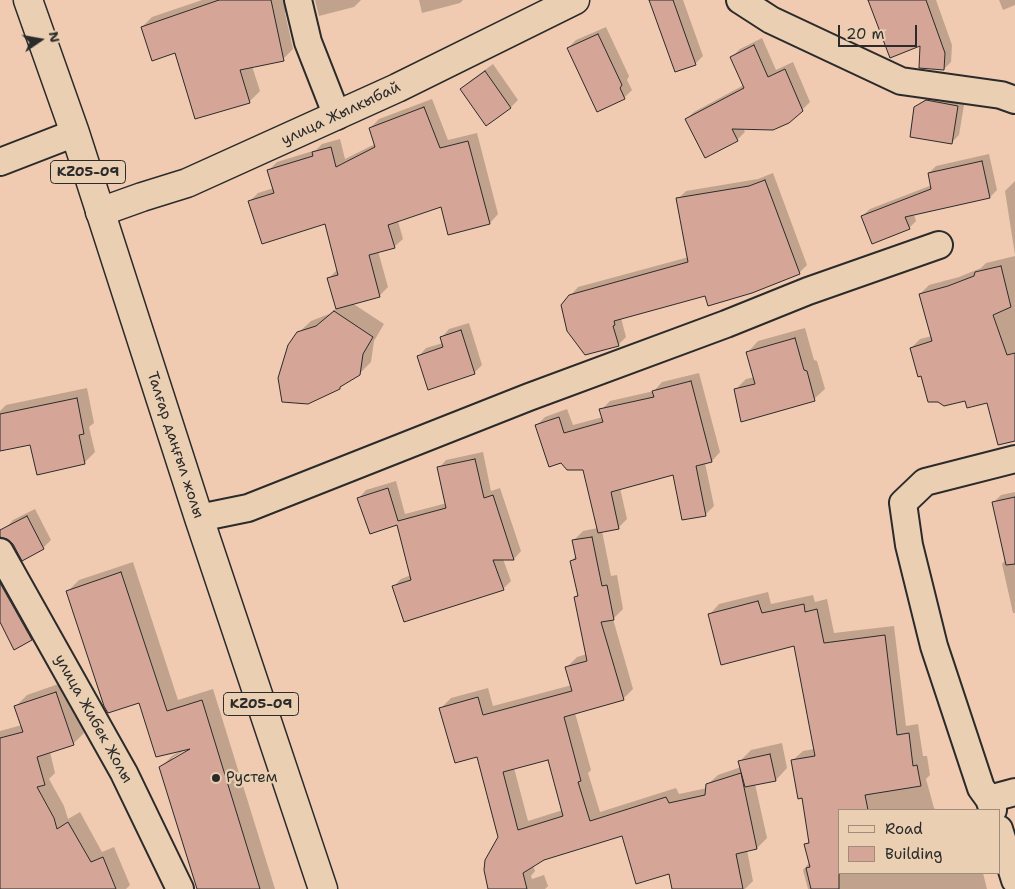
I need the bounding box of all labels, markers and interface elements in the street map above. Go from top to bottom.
north arrow [15,15,65,65]
scale bar [840,15,919,47]
text: 20 m [846,24,885,44]
text: N [45,30,65,44]
street label: улица Жылкыбай [278,78,404,150]
road number: KZ05-09 [51,160,126,183]
street label: Талғар даңғыл жолы [143,369,207,521]
street label: улица Жибек Жолы [50,651,136,787]
road number: KZ05-09 [224,692,298,716]
place label: Рустем [226,769,277,787]
marker: Рустем [210,772,222,784]
legend [838,809,1000,874]
text: Road [885,819,923,839]
text: Building [885,844,942,864]

